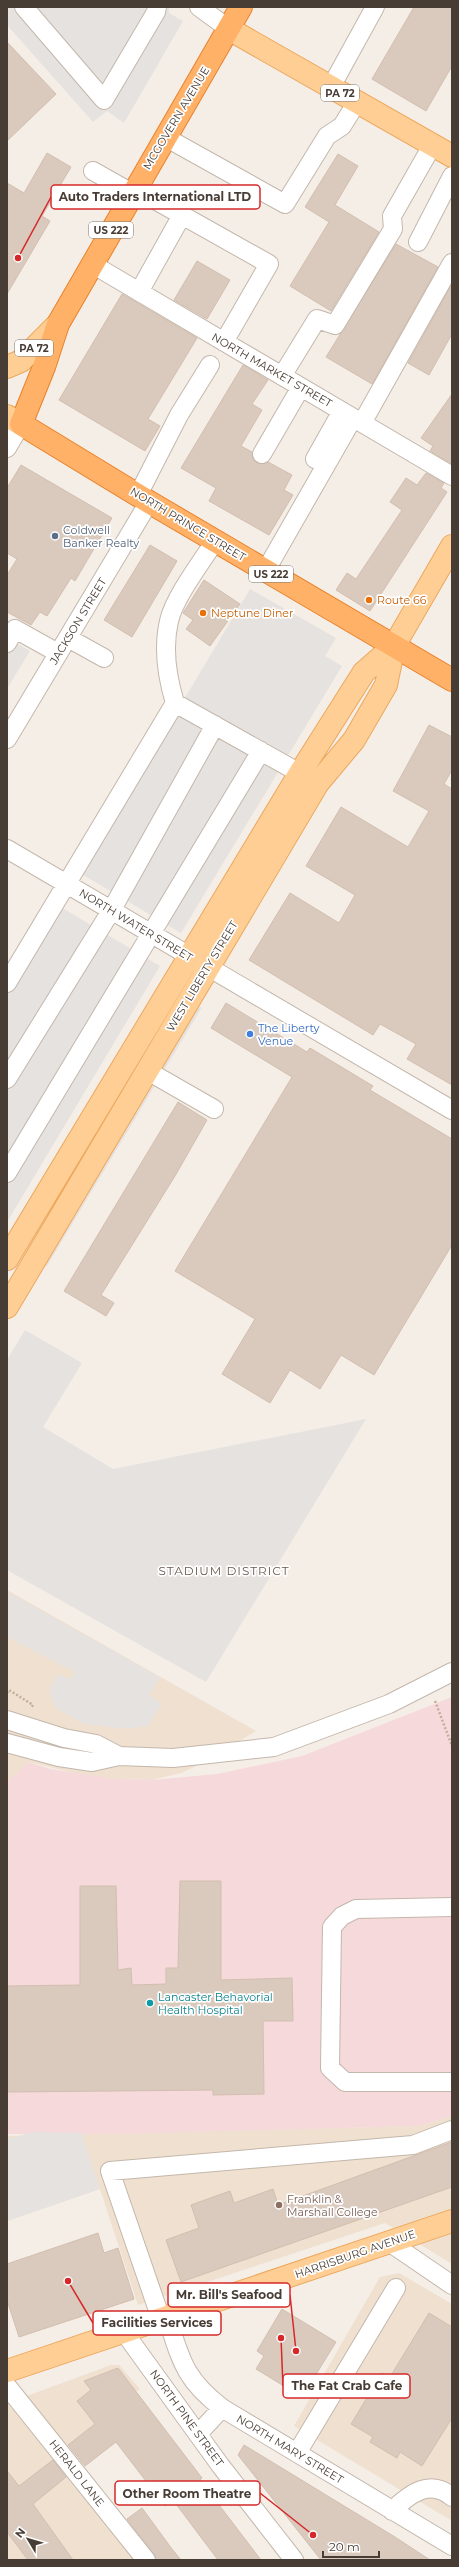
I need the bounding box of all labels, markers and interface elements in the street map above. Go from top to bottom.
street label: MCGOVERN AVENUE [140,64,212,172]
road number: PA 72 [321,85,359,101]
callout: Auto Traders International LTD [51,185,260,209]
text: Auto Traders International LTD [58,189,251,204]
road number: US 222 [89,222,133,238]
street label: NORTH MARKET STREET [209,330,335,411]
road number: PA 72 [15,340,53,356]
street label: NORTH PRINCE STREET [128,484,249,564]
place label: Coldwell Banker Realty [63,523,139,550]
marker: Coldwell Banker Realty [50,531,60,541]
road number: US 222 [249,566,293,582]
street label: JACKSON STREET [46,575,110,668]
place label: Route 66 [377,593,427,607]
marker: Route 66 [364,595,374,605]
place label: Neptune Diner [211,606,293,620]
marker: Neptune Diner [198,608,208,618]
street label: NORTH WATER STREET [77,886,196,965]
street label: WEST LIBERTY STREET [163,918,241,1034]
place label: The Liberty Venue [258,1021,319,1048]
marker: The Liberty Venue [245,1029,255,1039]
district label: STADIUM DISTRICT [158,1563,290,1578]
place label: Lancaster Behavorial Health Hospital [158,1990,273,2017]
marker: Lancaster Behavorial Health Hospital [145,1998,155,2008]
place label: Franklin & Marshall College [287,2192,378,2219]
marker: Franklin & Marshall College [274,2200,284,2210]
street label: HARRISBURG AVENUE [293,2227,417,2281]
callout: Mr. Bill's Seafood [168,2283,290,2307]
text: Mr. Bill's Seafood [176,2287,282,2302]
callout: Facilities Services [93,2311,221,2335]
text: Facilities Services [101,2315,213,2330]
street label: NORTH PINE STREET [147,2367,227,2470]
callout: The Fat Crab Cafe [283,2374,410,2398]
text: The Fat Crab Cafe [292,2378,403,2393]
street label: NORTH MARY STREET [234,2412,347,2487]
street label: HERALD LANE [46,2437,108,2509]
callout: Other Room Theatre [115,2481,260,2505]
text: Other Room Theatre [123,2486,252,2501]
north arrow [8,2519,48,2559]
text: N [12,2525,28,2541]
scale bar [323,2533,379,2559]
text: 20 m [329,2539,360,2554]

